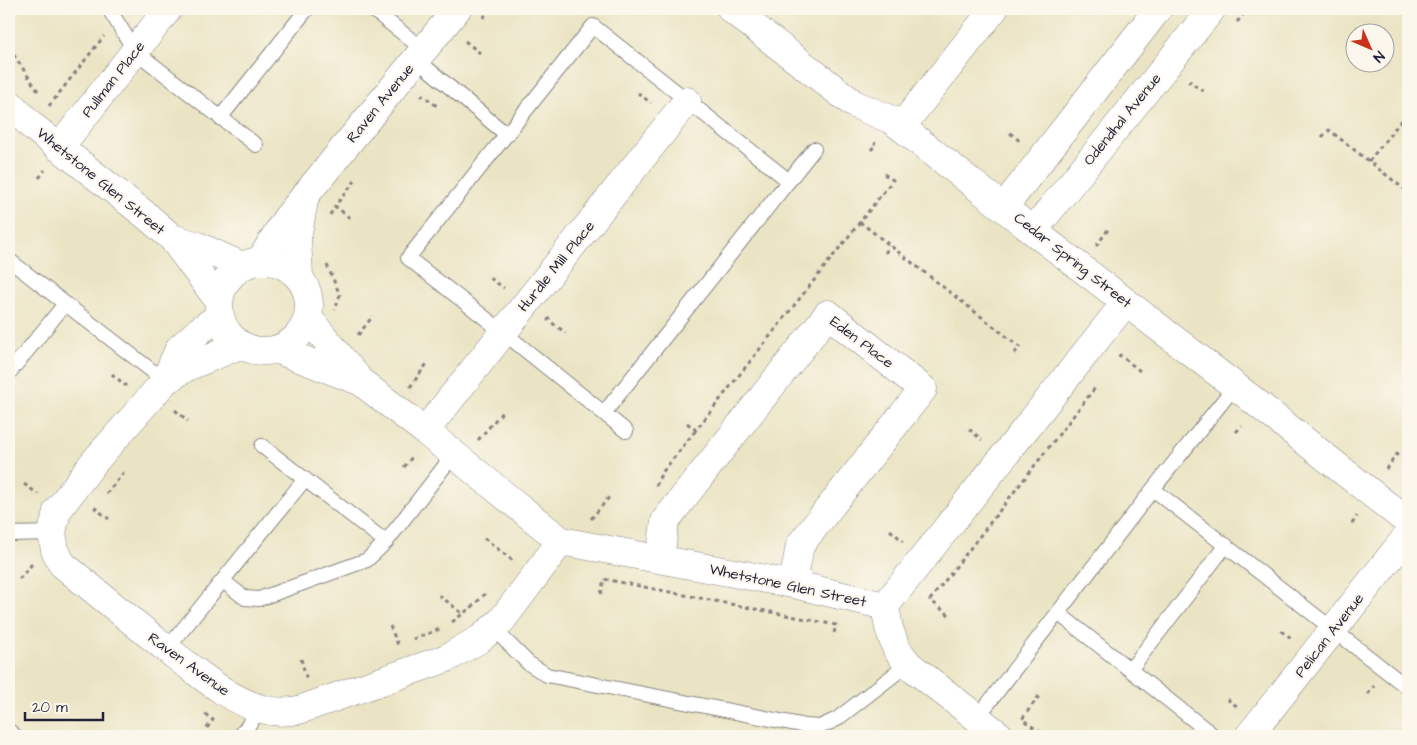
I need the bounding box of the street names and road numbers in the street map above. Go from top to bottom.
street label: Pullman Place [77,37,150,122]
street label: Raven Avenue [342,59,419,147]
street label: Odendhal Avenue [1079,69,1166,170]
street label: Whetstone Glen Street [32,123,169,240]
street label: Cedar Spring Street [1009,208,1136,314]
street label: Hurdle Mill Place [513,216,600,316]
street label: Eden Place [825,311,898,373]
street label: Whetstone Glen Street [707,559,868,612]
street label: Pelican Avenue [1290,589,1369,682]
street label: Raven Avenue [144,628,234,701]

